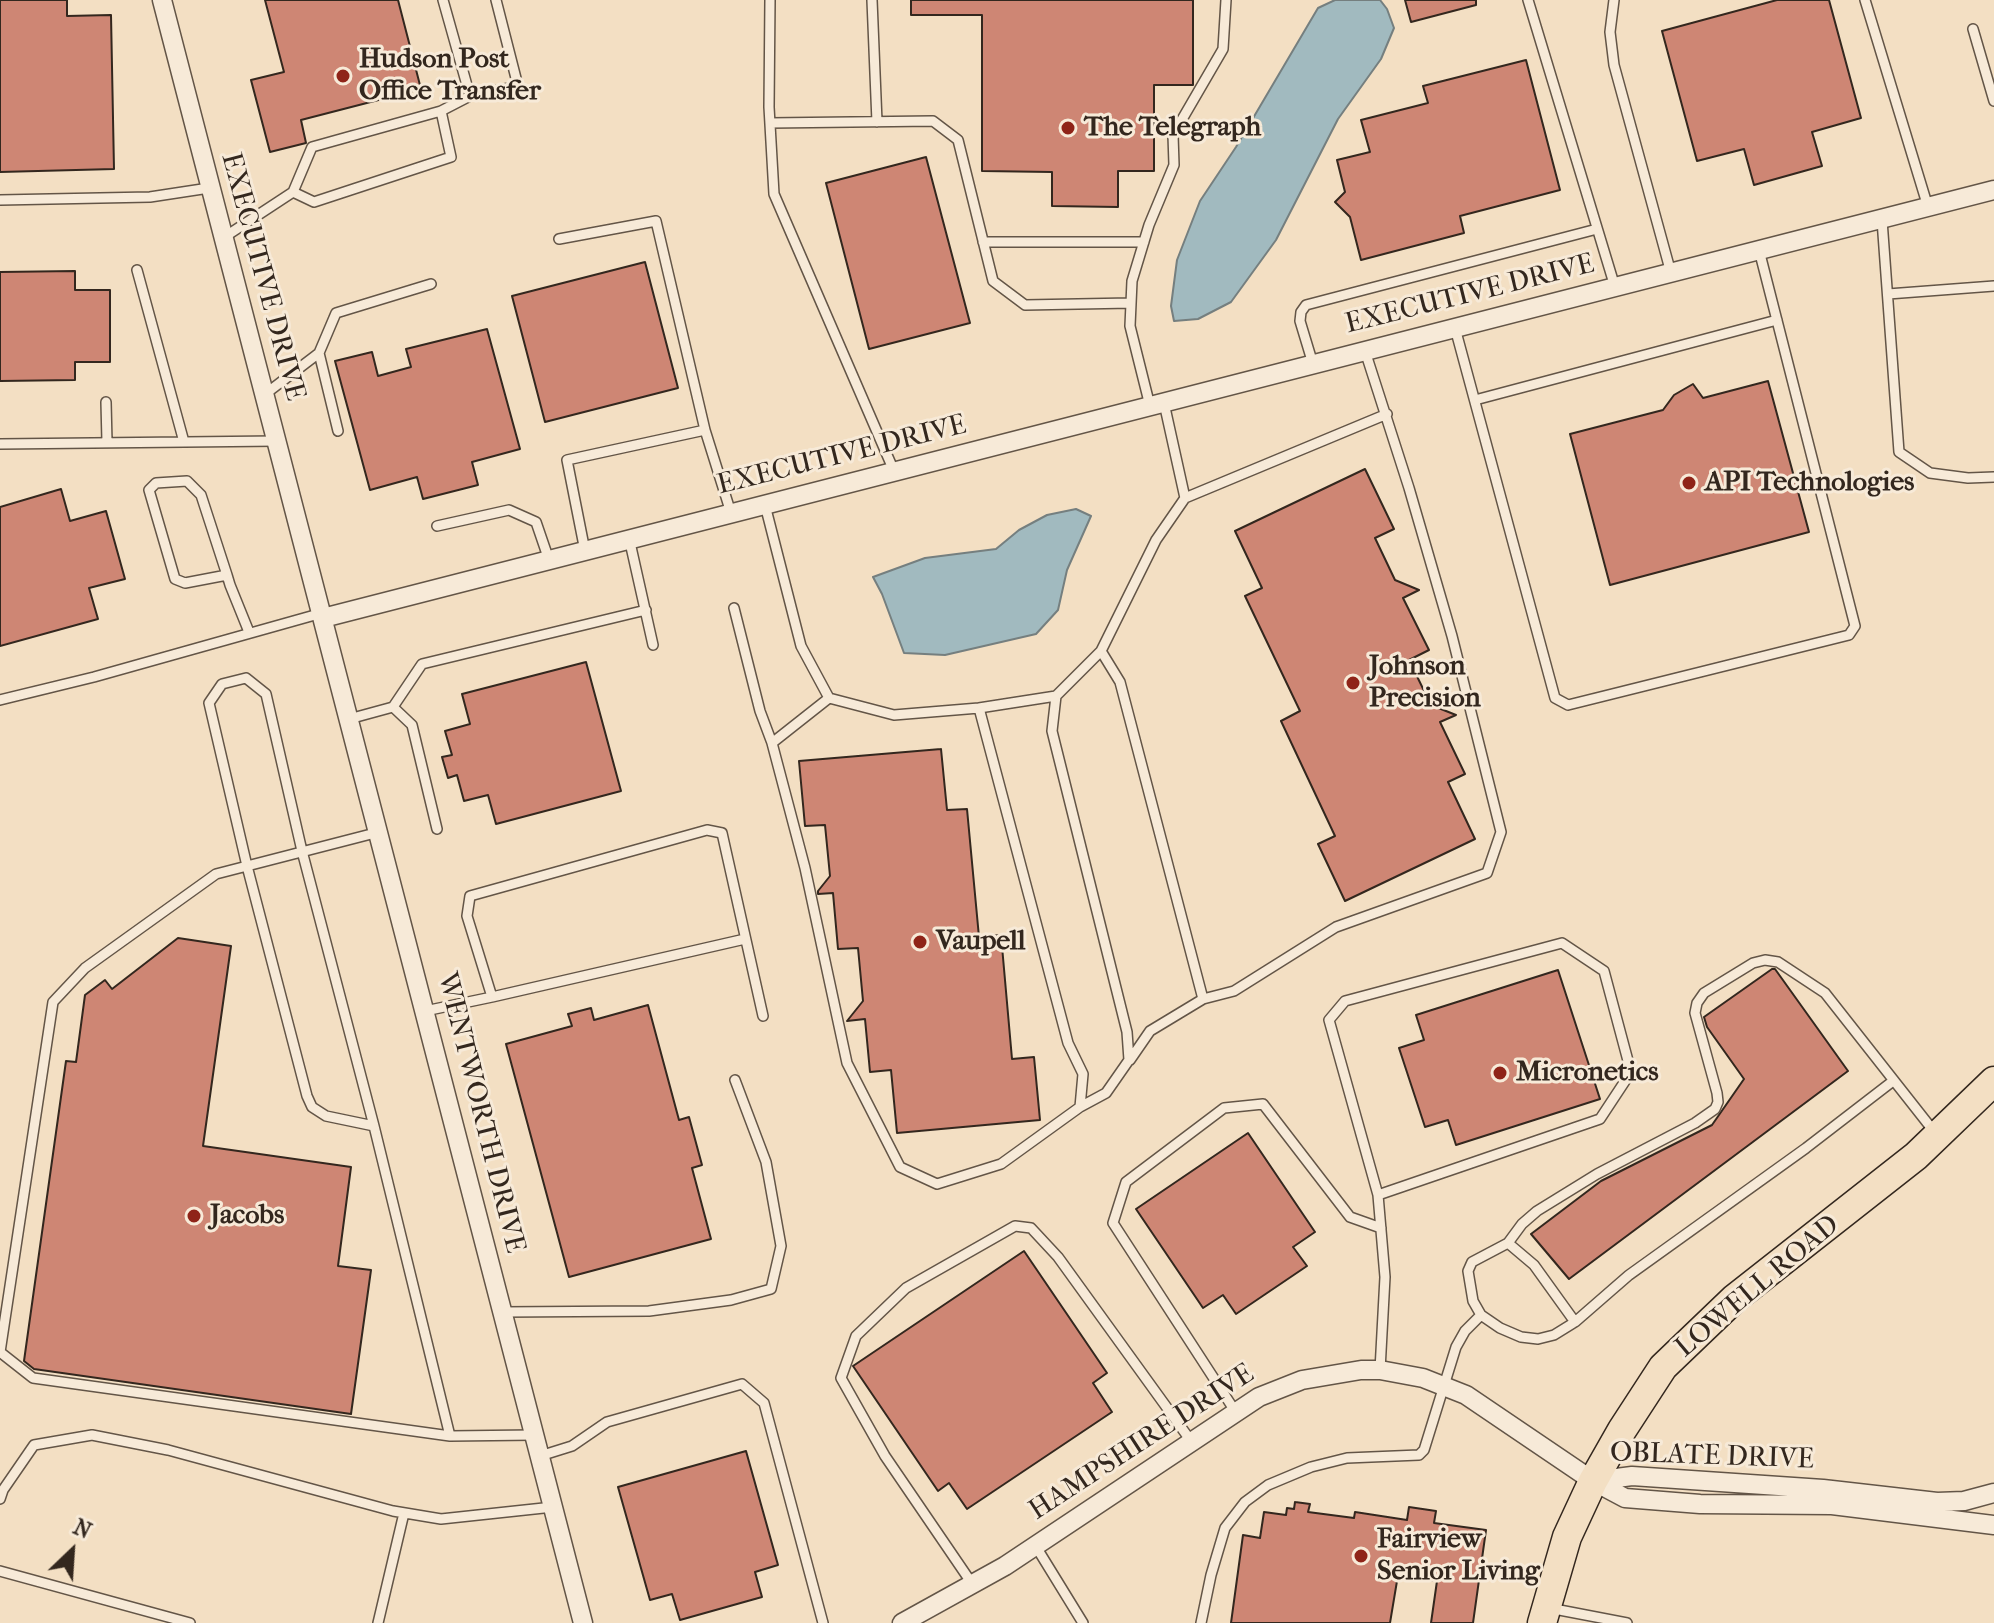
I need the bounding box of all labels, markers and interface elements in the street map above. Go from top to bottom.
place label: Hudson Post Office Transfer [359,43,541,109]
marker: Hudson Post Office Transfer [334,67,352,85]
place label: The Telegraph [1084,111,1261,145]
marker: The Telegraph [1059,119,1077,137]
street label: EXECUTIVE DRIVE [213,149,311,405]
street label: EXECUTIVE DRIVE [1342,248,1598,342]
street label: EXECUTIVE DRIVE [714,409,970,503]
place label: API Technologies [1705,466,1914,500]
marker: API Technologies [1680,474,1698,492]
place label: Johnson Precision [1369,650,1481,716]
marker: Johnson Precision [1344,674,1362,692]
place label: Vaupell [936,925,1026,959]
marker: Vaupell [911,933,929,951]
street label: WENTWORTH DRIVE [429,969,531,1257]
place label: Micronetics [1516,1056,1659,1090]
marker: Micronetics [1491,1064,1509,1082]
place label: Jacobs [210,1199,284,1233]
marker: Jacobs [185,1207,203,1225]
street label: LOWELL ROAD [1669,1209,1847,1365]
street label: HAMPSHIRE DRIVE [1023,1358,1261,1528]
street label: OBLATE DRIVE [1609,1437,1815,1477]
north arrow [32,1511,112,1591]
text: N [69,1514,95,1545]
place label: Fairview Senior Living [1377,1523,1540,1589]
marker: Fairview Senior Living [1352,1547,1370,1565]

